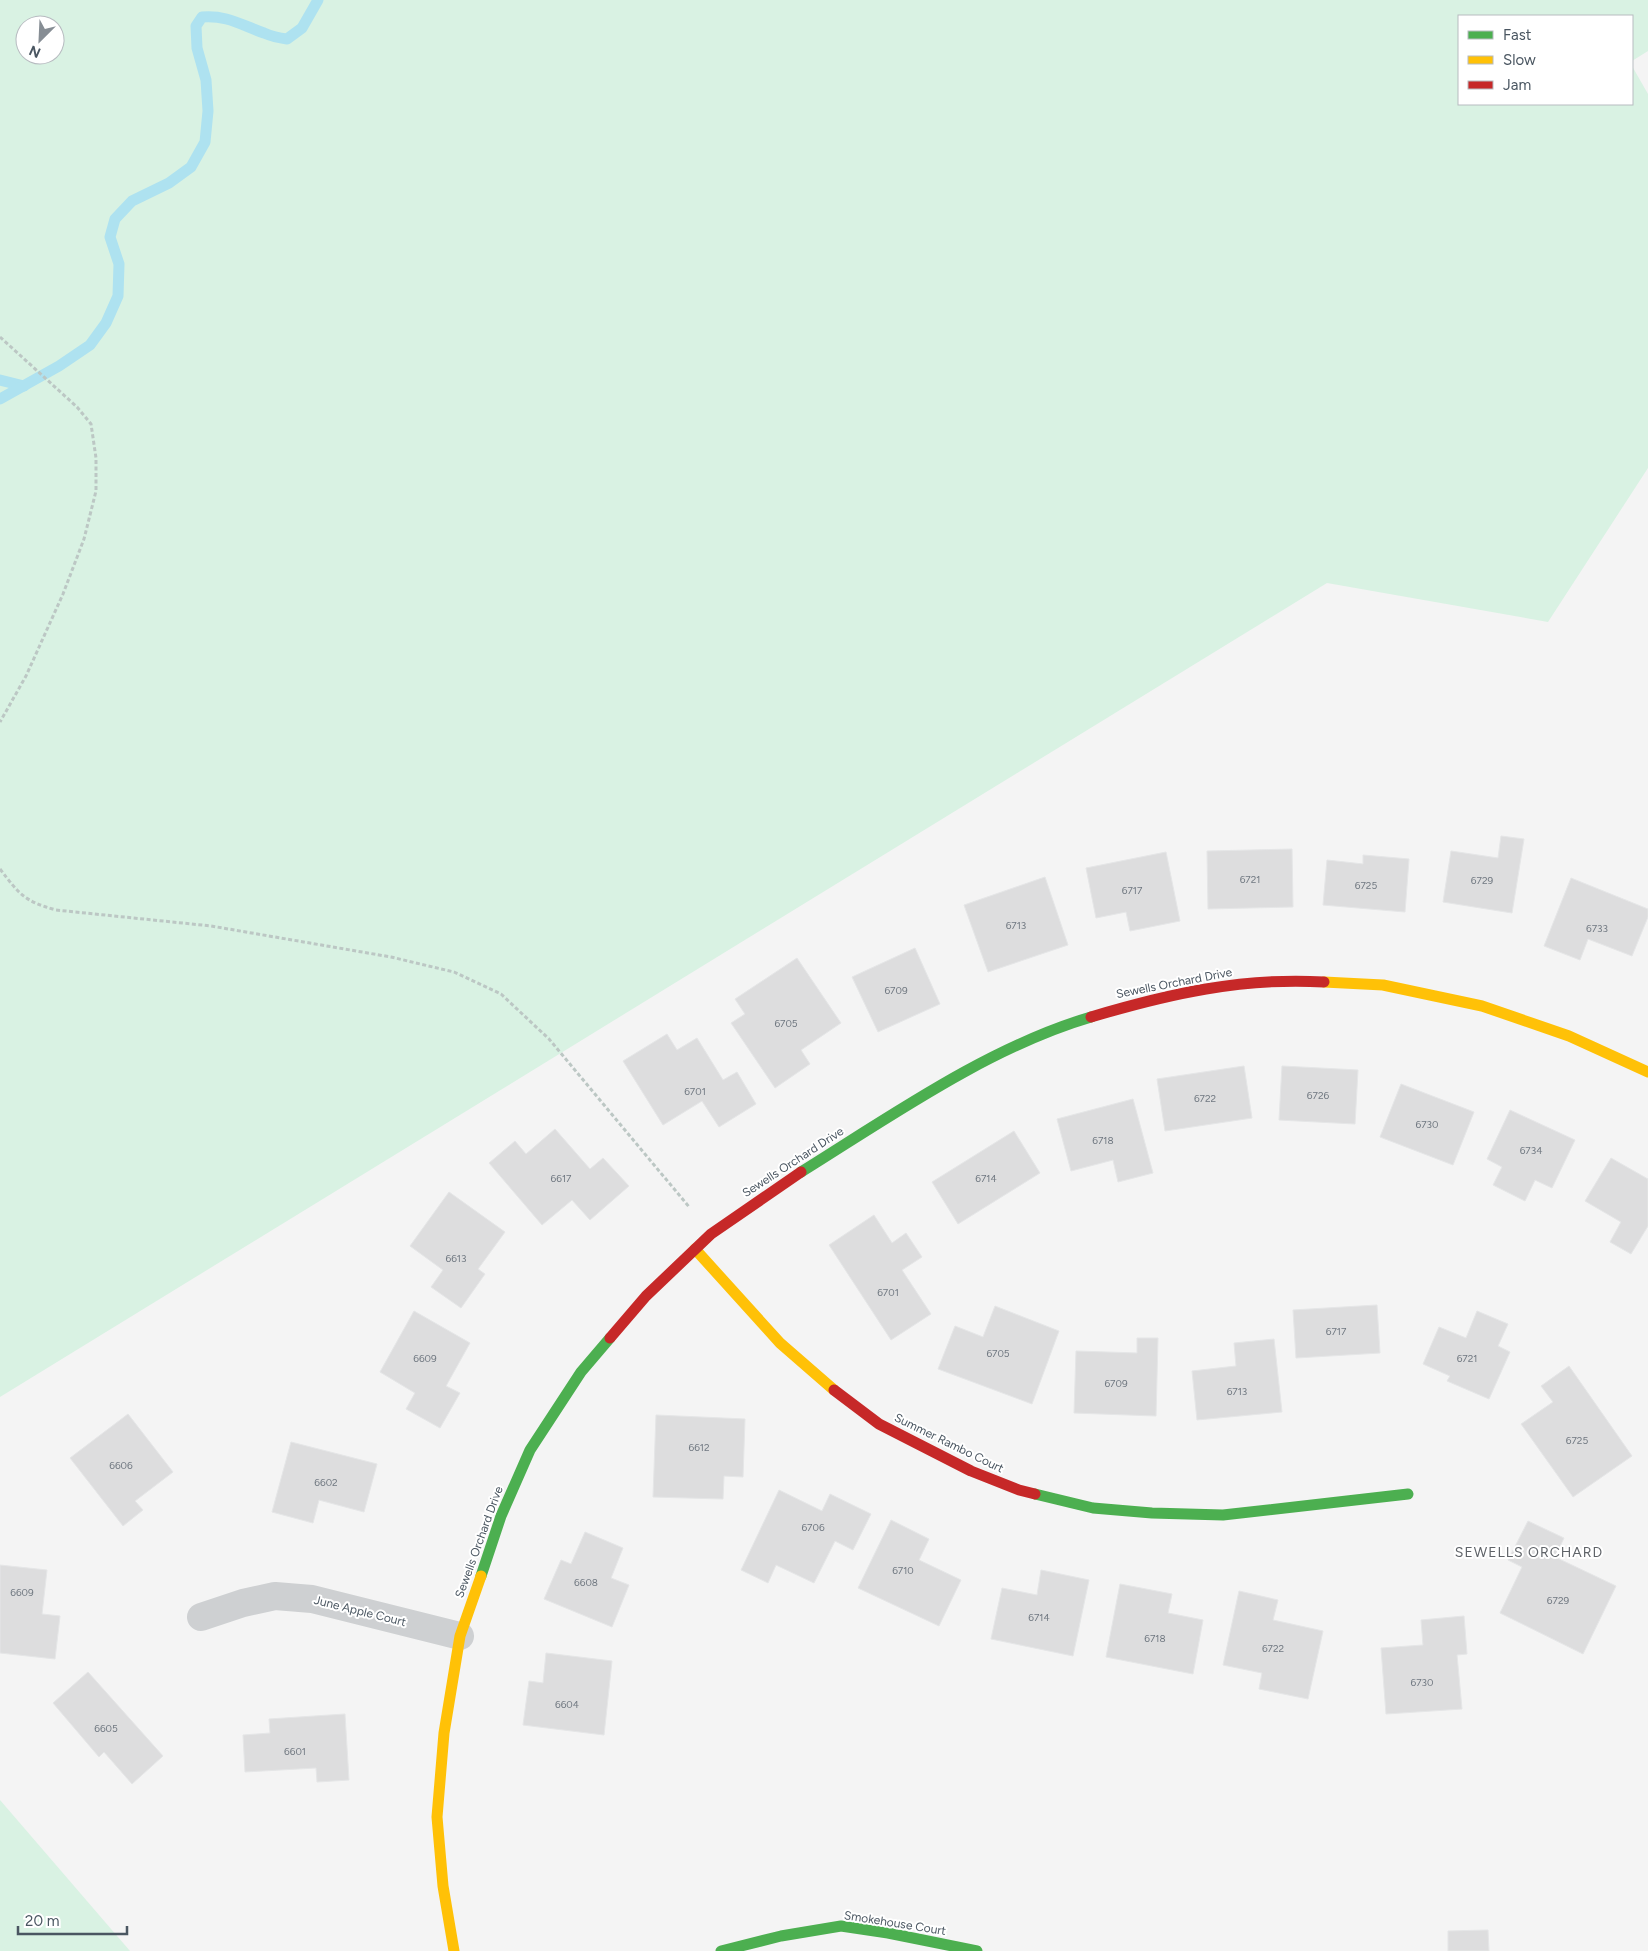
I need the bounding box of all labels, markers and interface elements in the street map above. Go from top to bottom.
north arrow [15,15,65,65]
legend [1458,15,1633,105]
text: Fast [1503,26,1532,44]
text: N [27,41,43,61]
text: Slow [1503,51,1536,69]
text: Jam [1503,76,1531,94]
house number: 6721 [1240,873,1260,886]
house number: 6729 [1471,874,1493,887]
house number: 6725 [1355,879,1377,892]
house number: 6717 [1122,884,1143,897]
house number: 6713 [1006,919,1026,932]
house number: 6733 [1586,922,1608,935]
street label: Sewells Orchard Drive [1115,965,1234,1001]
house number: 6709 [884,984,908,997]
house number: 6705 [774,1017,798,1030]
house number: 6701 [684,1085,706,1098]
house number: 6726 [1307,1089,1329,1102]
house number: 6722 [1194,1092,1216,1105]
house number: 6730 [1416,1118,1438,1131]
street label: Sewells Orchard Drive [740,1124,847,1200]
house number: 6718 [1092,1134,1114,1147]
house number: 6734 [1520,1144,1542,1157]
house number: 6617 [551,1172,572,1185]
house number: 6714 [975,1172,997,1185]
house number: 6613 [446,1252,466,1265]
house number: 6701 [877,1286,899,1299]
house number: 6717 [1326,1325,1347,1338]
house number: 6705 [986,1347,1010,1360]
house number: 6609 [413,1352,437,1365]
house number: 6721 [1457,1352,1477,1365]
house number: 6709 [1104,1377,1128,1390]
house number: 6713 [1227,1385,1247,1398]
street label: Summer Rambo Court [892,1410,1006,1476]
house number: 6725 [1566,1434,1588,1447]
house number: 6612 [688,1441,710,1454]
house number: 6606 [109,1459,133,1472]
house number: 6602 [314,1476,338,1489]
street label: Sewells Orchard Drive [452,1484,506,1600]
house number: 6706 [801,1521,825,1534]
district label: SEWELLS ORCHARD [1455,1544,1603,1561]
house number: 6710 [892,1564,914,1577]
house number: 6608 [574,1576,598,1589]
house number: 6609 [10,1586,34,1599]
street label: June Apple Court [312,1593,408,1629]
house number: 6729 [1547,1594,1569,1607]
house number: 6714 [1028,1611,1050,1624]
house number: 6718 [1144,1632,1166,1645]
house number: 6722 [1262,1642,1284,1655]
house number: 6730 [1411,1676,1433,1689]
house number: 6604 [555,1698,579,1711]
house number: 6605 [94,1722,118,1735]
house number: 6601 [284,1745,306,1758]
scale bar [18,1904,126,1936]
street label: Smokehouse Court [843,1908,947,1938]
text: 20 m [25,1912,59,1930]

